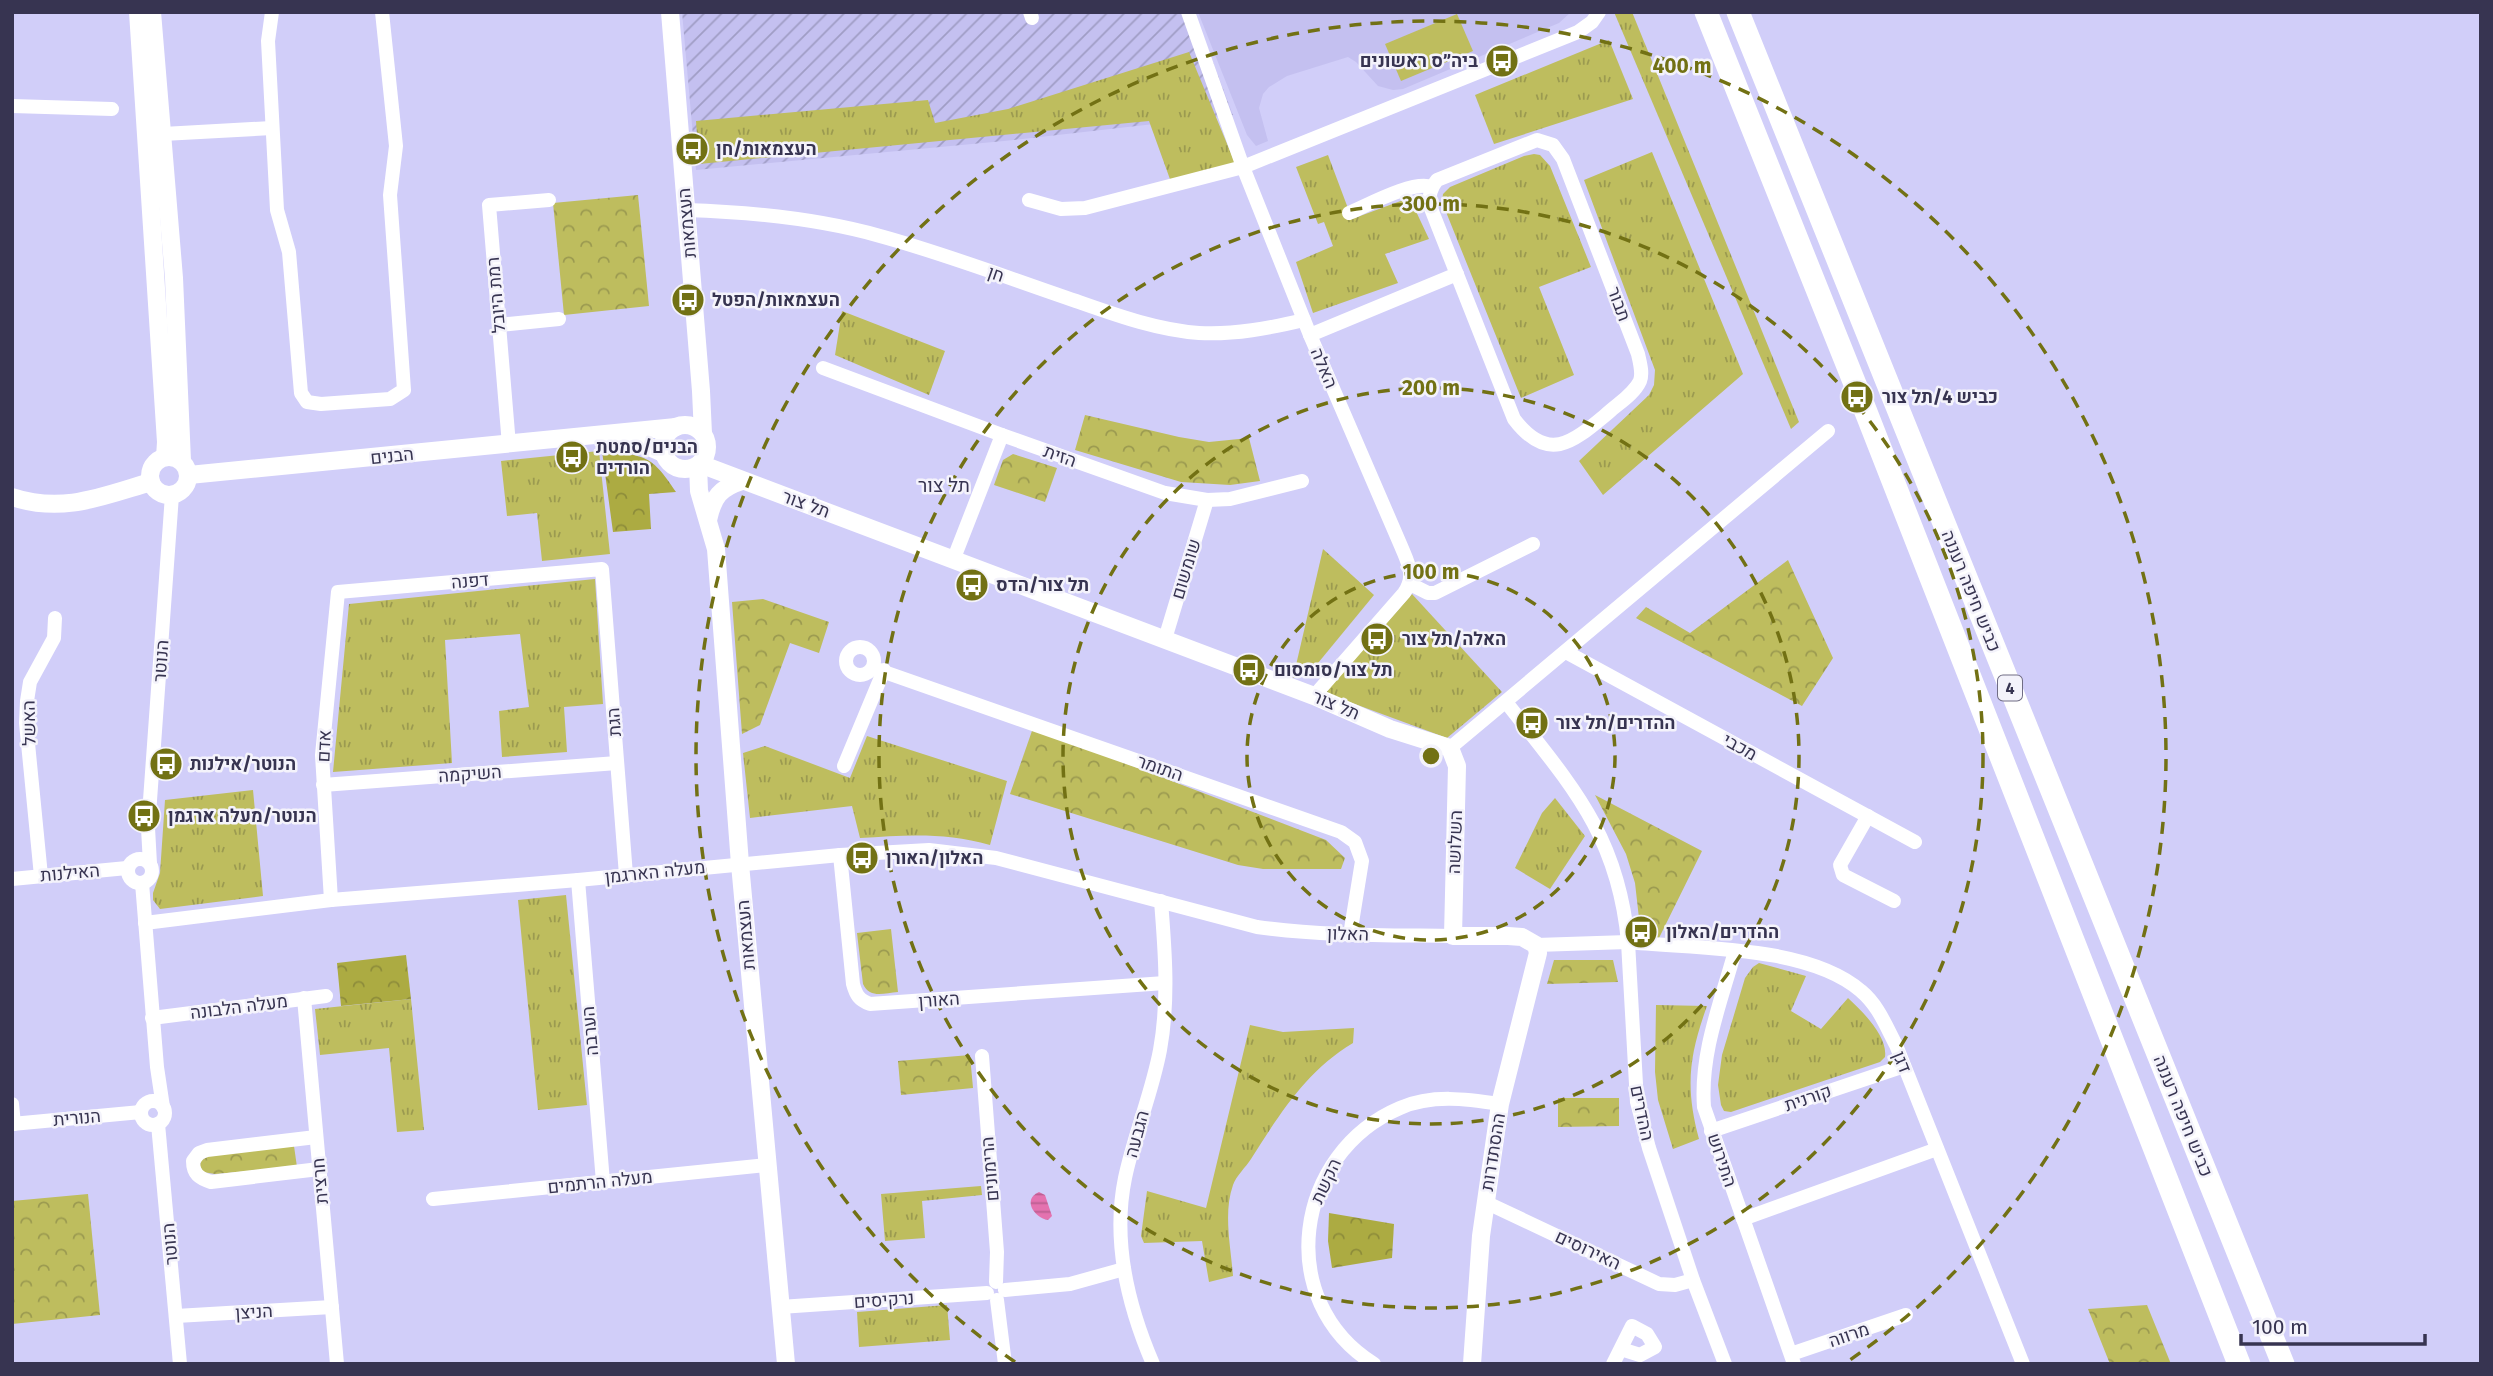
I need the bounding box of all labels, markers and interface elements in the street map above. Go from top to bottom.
bus stop icon: ביה״ס ראשונים [1483,42,1521,80]
place label: ביה״ס ראשונים [1360,50,1478,72]
text: 400 m [1652,53,1712,79]
bus stop icon: העצמאות/חן [673,130,711,168]
place label: העצמאות/חן [716,138,817,160]
street label: העצמאות [673,187,701,259]
text: 300 m [1401,191,1460,217]
street label: רמת היובל [482,256,510,334]
street label: חן [985,261,1007,287]
bus stop icon: העצמאות/הפטל [669,281,707,319]
street label: תבור [1602,284,1636,324]
place label: העצמאות/הפטל [712,289,840,311]
street label: האלה [1306,344,1342,392]
text: 200 m [1402,375,1460,401]
bus stop icon: כביש 4/תל צור [1838,378,1876,416]
place label: כביש 4/תל צור [1882,386,1998,408]
place label: הבנים/סמטת הורדים [596,436,698,479]
bus stop icon: הבנים/סמטת הורדים [553,438,591,476]
street label: הזית [1040,440,1080,472]
street label: הבנים [369,443,415,469]
district label: תל צור [918,474,970,497]
street label: תל צור [779,485,833,523]
street label: כביש חיפה רעננה [1937,527,2005,655]
street label: שומשום [1166,536,1206,602]
text: 100 m [1402,559,1460,585]
bus stop icon: תל צור/הדס [953,566,991,604]
street label: דפנה [450,568,490,594]
place label: תל צור/הדס [996,574,1089,596]
bus stop icon: האלה/תל צור [1358,620,1396,658]
place label: האלה/תל צור [1402,628,1506,650]
street label: הנוטר [149,639,173,683]
bus stop icon: תל צור/סומסום [1230,651,1268,689]
place label: תל צור/סומסום [1274,659,1393,681]
road number: 4 [1998,676,2022,701]
street label: תל צור [1309,685,1363,725]
street label: האשל [18,700,40,746]
bus stop icon: ההדרים/תל צור [1513,704,1551,742]
street label: הגת [602,707,626,737]
place label: ההדרים/תל צור [1556,712,1676,734]
street label: אדם [312,729,336,763]
street label: מכבי [1719,729,1761,765]
centre of rings [1419,744,1443,768]
bus stop icon: הנוטר/אילנות [147,745,185,783]
street label: התומר [1134,750,1186,786]
place label: הנוטר/אילנות [190,753,296,775]
street label: השיקמה [438,761,502,787]
bus stop icon: הנוטר/מעלה ארגמן [125,797,163,835]
place label: הנוטר/מעלה ארגמן [168,805,317,827]
street label: השלושה [1443,809,1467,875]
bus stop icon: האלון/האורן [843,839,881,877]
place label: האלון/האורן [886,847,983,869]
street label: מעלה הארגמן [604,856,706,888]
street label: האילנות [39,859,101,887]
street label: העצמאות [732,899,760,971]
bus stop icon: ההדרים/האלון [1622,913,1660,951]
place label: ההדרים/האלון [1666,921,1779,943]
street label: האלון [1327,922,1369,946]
street label: האורן [918,988,960,1012]
street label: מעלה הלבונה [189,990,289,1024]
street label: הערבה [577,1005,603,1057]
street label: דגן [1888,1048,1916,1076]
street label: כביש חיפה רעננה [2149,1052,2217,1180]
street label: קורנית [1781,1080,1835,1116]
street label: ההדרים [1625,1083,1659,1143]
street label: הנורית [52,1105,102,1131]
street label: הגבעה [1120,1108,1154,1160]
street label: ההסתדרות [1476,1111,1510,1193]
street label: התירוש [1703,1130,1741,1190]
street label: הרימונים [976,1136,1004,1202]
street label: הקשת [1306,1155,1346,1207]
street label: חרצית [307,1157,333,1205]
street label: מעלה הרתמים [546,1166,654,1198]
street label: הנוטר [157,1222,183,1266]
street label: האירוסים [1552,1225,1624,1275]
street label: נרקיסים [853,1287,915,1313]
street label: הניצן [235,1300,273,1324]
scale bar [2241,1302,2425,1346]
text: 100 m [2252,1314,2308,1340]
street label: מרווה [1826,1318,1872,1352]

